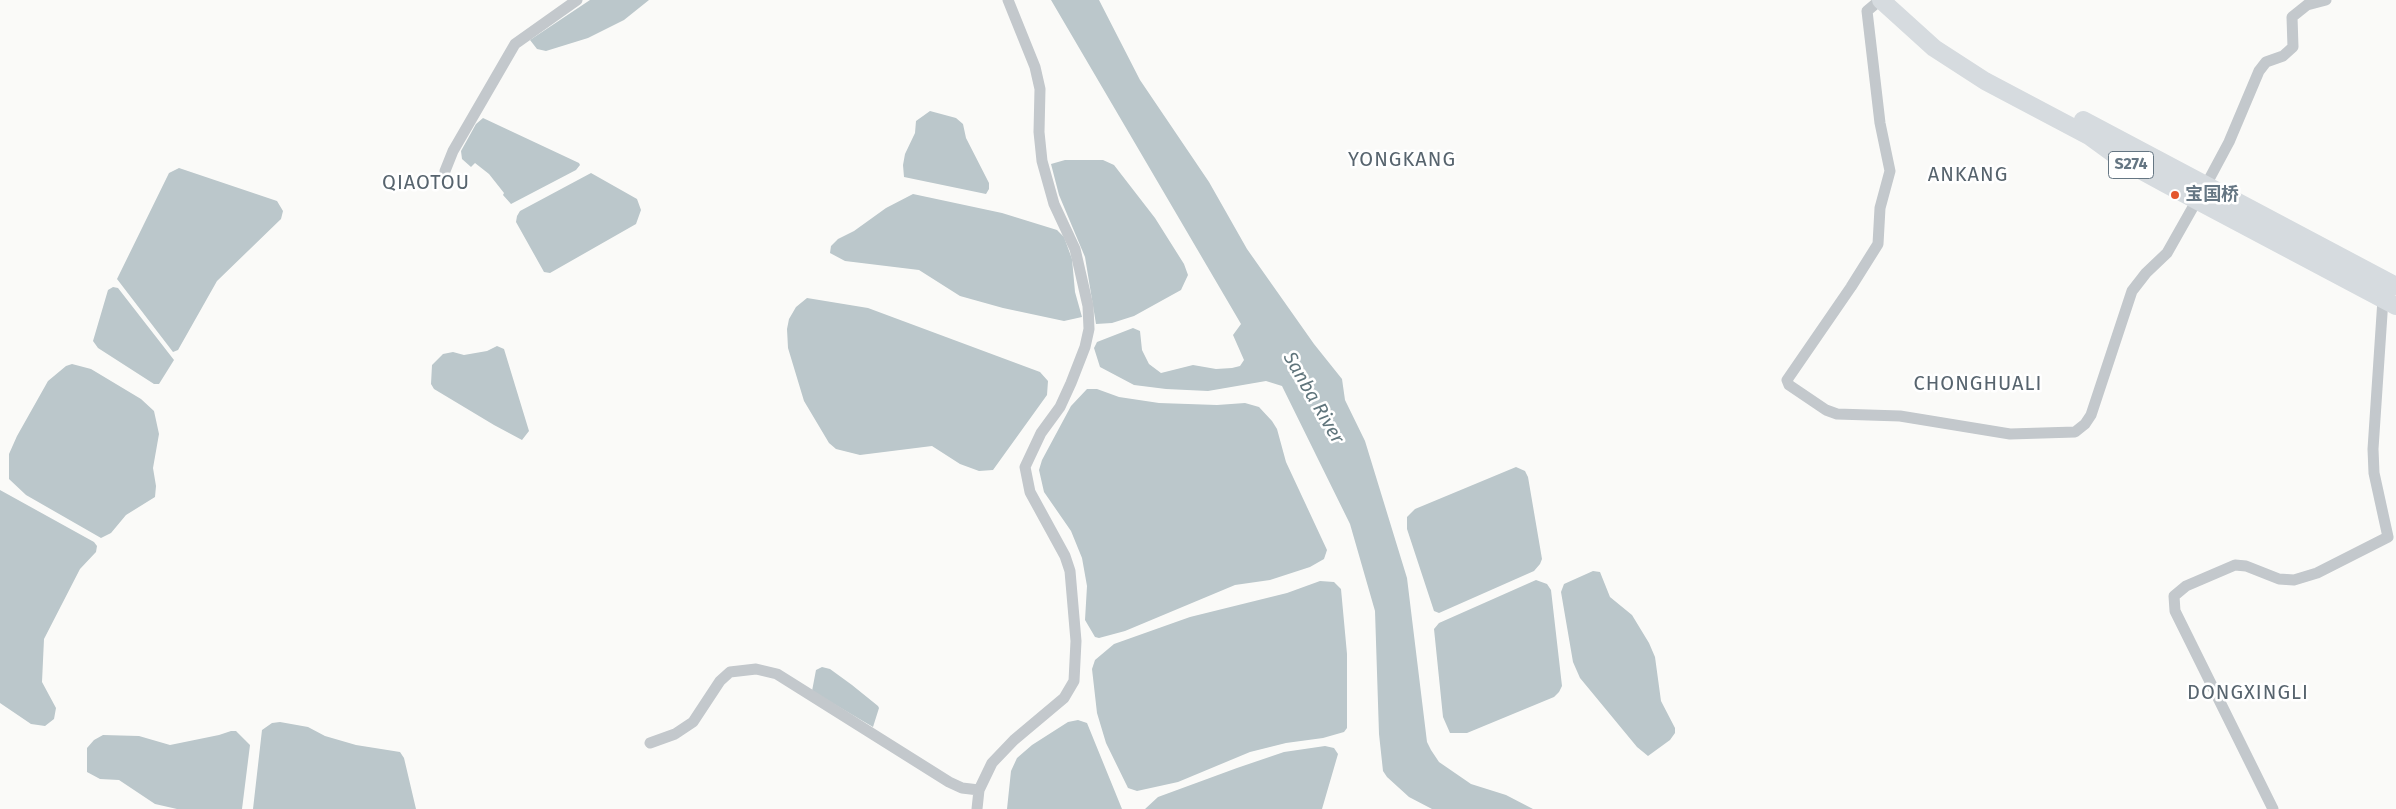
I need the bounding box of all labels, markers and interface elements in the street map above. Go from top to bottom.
district label: YONGKANG [1347,148,1457,172]
road number: S274 [2108,152,2154,178]
district label: ANKANG [1927,163,2009,187]
district label: QIAOTOU [381,171,471,195]
place label: 宝国桥 [2185,184,2239,206]
marker: 宝国桥 [2169,189,2181,201]
water label: Sanba River [1278,348,1348,448]
district label: CHONGHUALI [1912,372,2044,396]
district label: DONGXINGLI [2186,681,2310,705]

